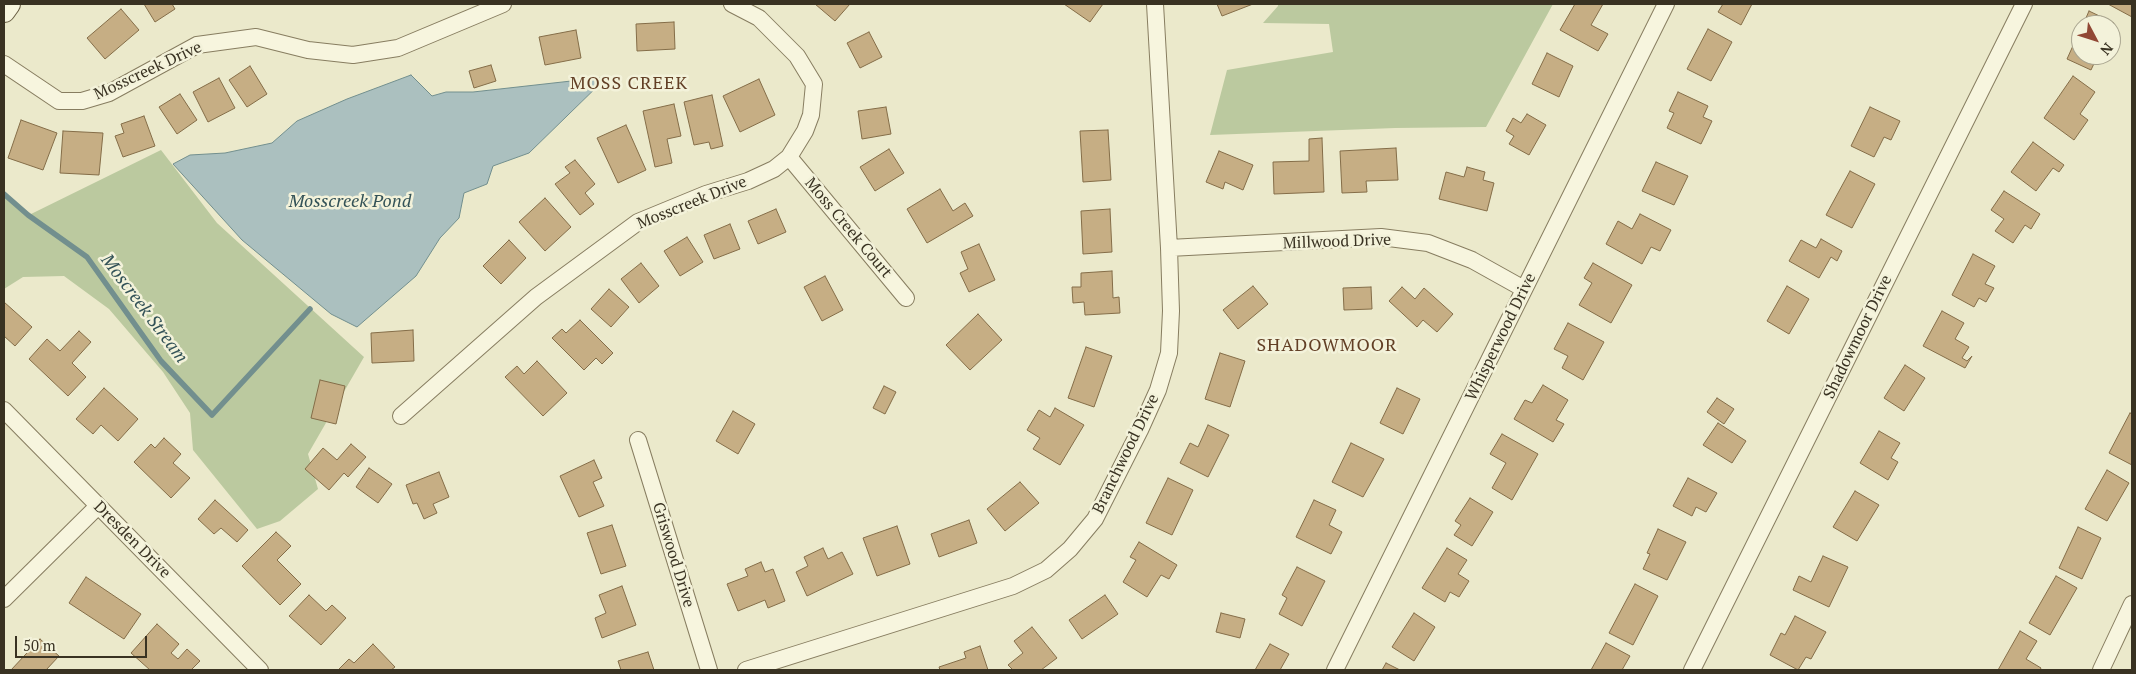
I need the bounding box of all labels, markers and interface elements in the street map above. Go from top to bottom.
north arrow [2071,15,2121,65]
street label: Mosscreek Drive [91,38,205,104]
text: N [2096,39,2118,59]
district label: MOSS CREEK [569,73,689,95]
street label: Mosscreek Drive [634,172,750,234]
street label: Moss Creek Court [800,174,896,282]
water label: Mosscreek Pond [289,191,411,213]
street label: Millwood Drive [1282,231,1392,253]
water label: Moscreek Stream [96,250,192,368]
street label: Whisperwood Drive [1462,270,1540,404]
street label: Shadowmoor Drive [1820,272,1896,402]
district label: SHADOWMOOR [1255,335,1399,357]
street label: Branchwood Drive [1089,391,1163,517]
street label: Dresden Drive [90,498,174,582]
street label: Griswood Drive [648,500,698,610]
scale bar [18,626,150,658]
text: 50 m [23,635,56,655]

